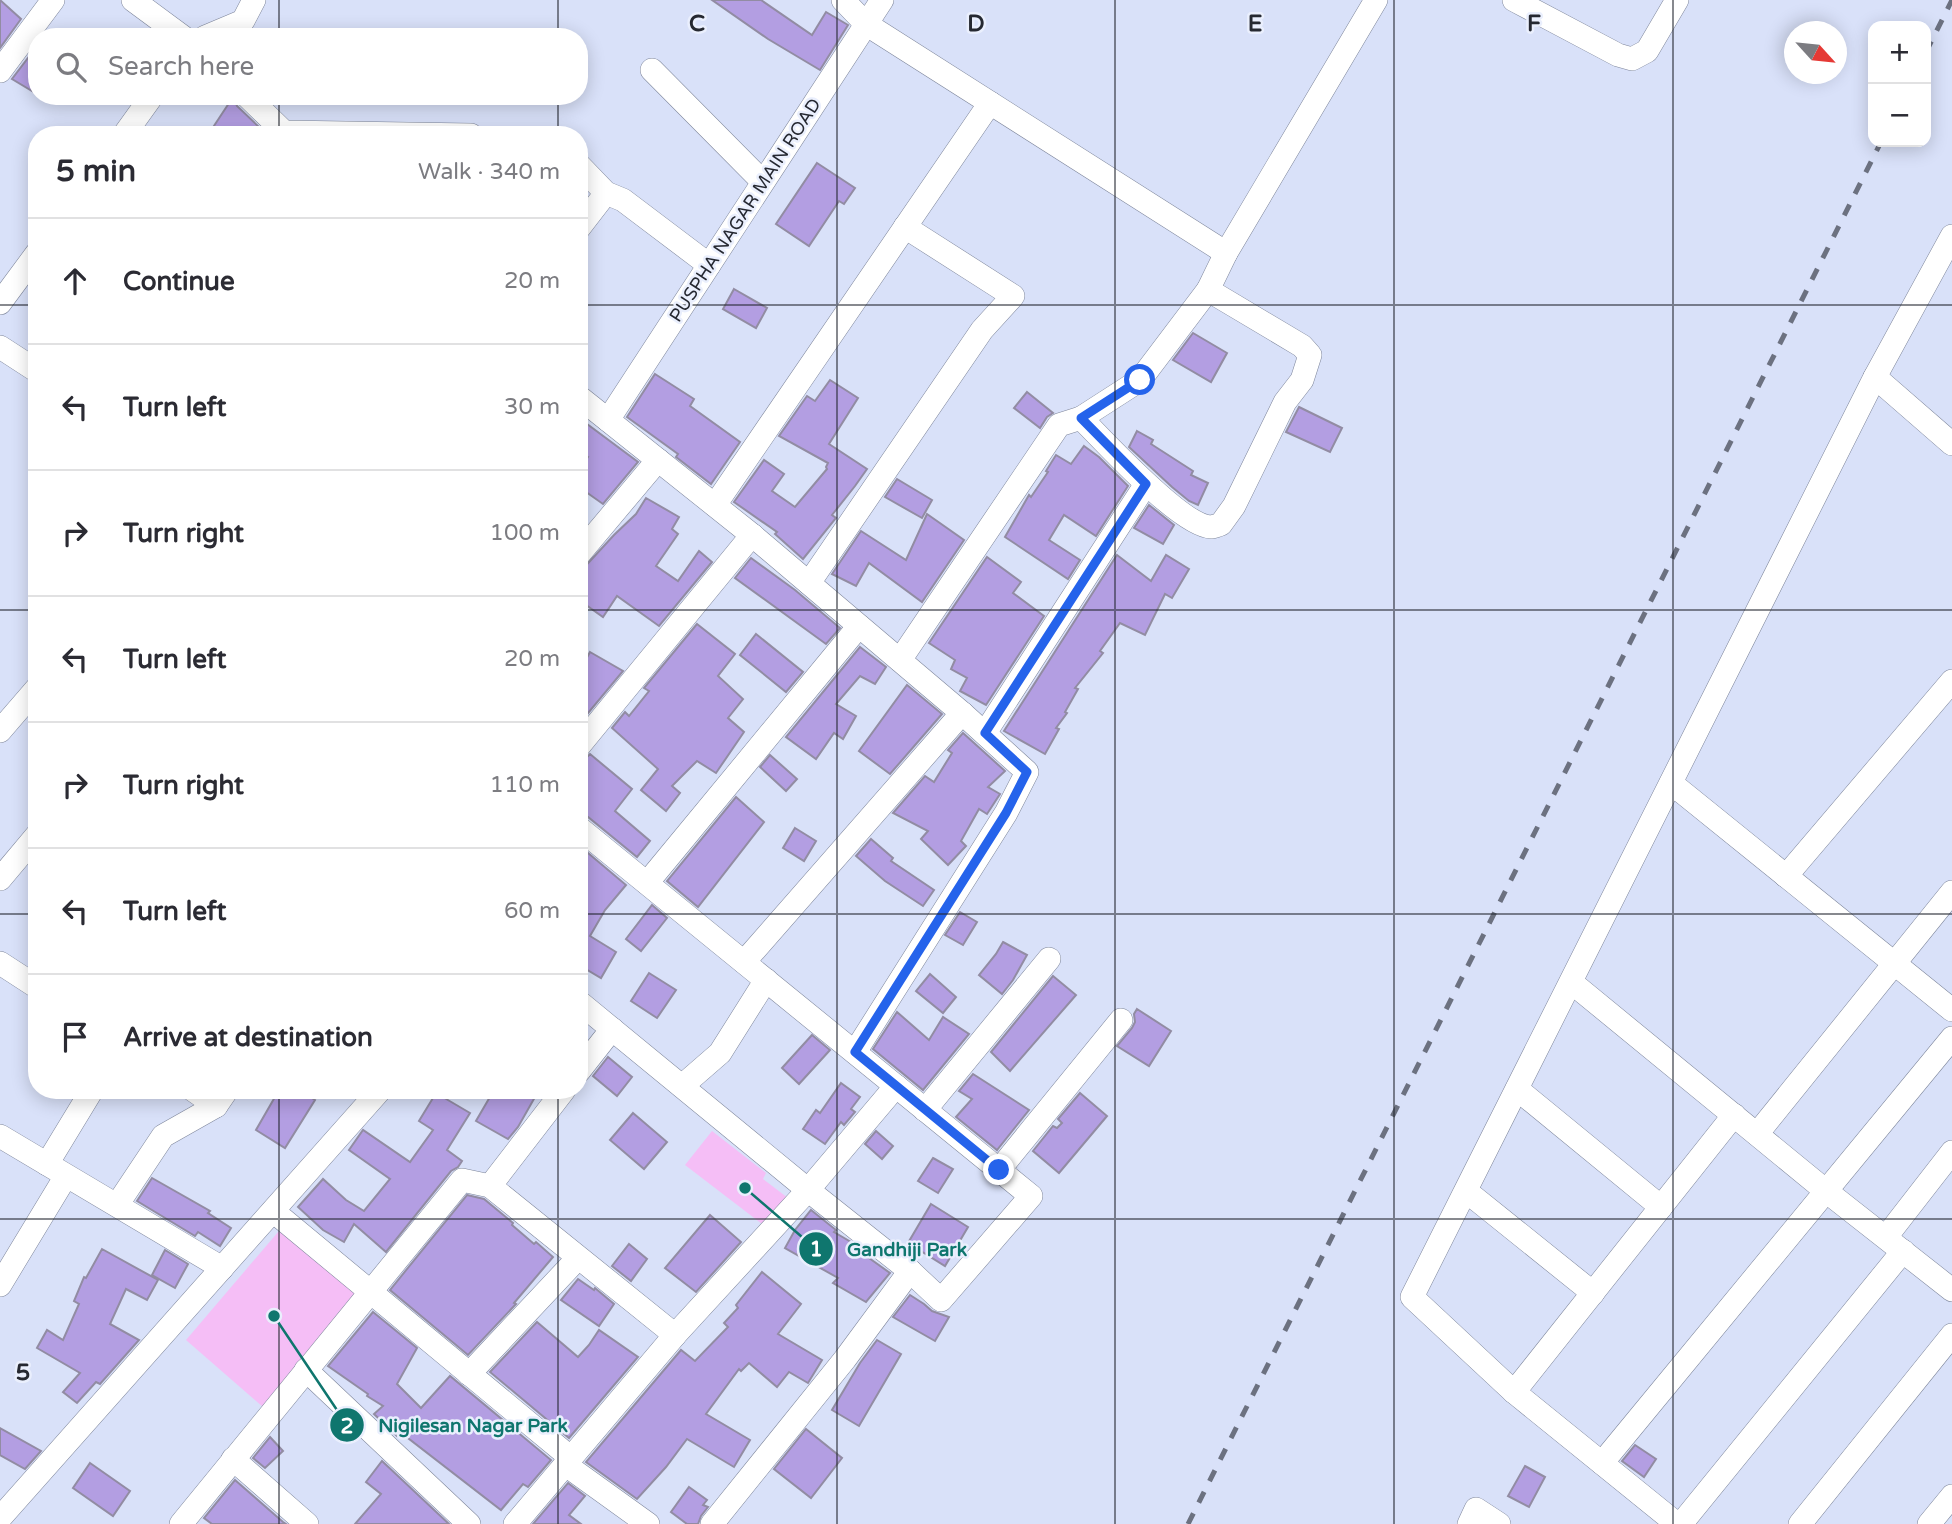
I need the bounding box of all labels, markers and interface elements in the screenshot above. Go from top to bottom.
text: C [689,10,705,38]
text: D [967,10,985,38]
text: E [1248,10,1262,38]
text: F [1527,10,1541,38]
north arrow [1784,21,1847,84]
map controls [1868,21,1931,147]
button: + [1868,21,1931,84]
search box [28,28,588,105]
icon: search [52,48,90,86]
text: Search here [108,51,254,82]
button: − [1868,84,1931,147]
street label: PUSPHA NAGAR MAIN ROAD [664,94,826,326]
text: 5 min [56,153,136,190]
text: Walk · 340 m [418,158,560,186]
icon: ahead [56,262,94,300]
text: Continue [123,266,235,297]
text: 20 m [504,267,560,295]
route start [1124,364,1155,395]
icon: left [56,388,94,426]
text: Turn left [123,392,226,423]
text: 30 m [504,393,560,421]
icon: right [56,514,94,552]
text: Turn right [123,518,244,549]
text: 100 m [490,519,560,547]
icon: left [56,640,94,678]
text: Turn left [123,644,226,675]
text: 20 m [504,645,560,673]
icon: right [56,766,94,804]
text: Turn right [123,770,244,801]
text: 110 m [490,771,560,799]
icon: left [56,892,94,930]
text: Turn left [123,896,226,927]
text: 60 m [504,897,560,925]
icon: arrive [56,1018,94,1056]
text: Arrive at destination [123,1022,373,1053]
route end [983,1154,1014,1185]
callout: Gandhiji Park [798,1229,981,1269]
text: 1 [809,1237,823,1262]
text: Gandhiji Park [847,1239,968,1262]
text: 5 [16,1359,30,1387]
callout: Nigilesan Nagar Park [329,1405,582,1445]
text: 2 [340,1414,354,1439]
text: Nigilesan Nagar Park [378,1415,569,1438]

